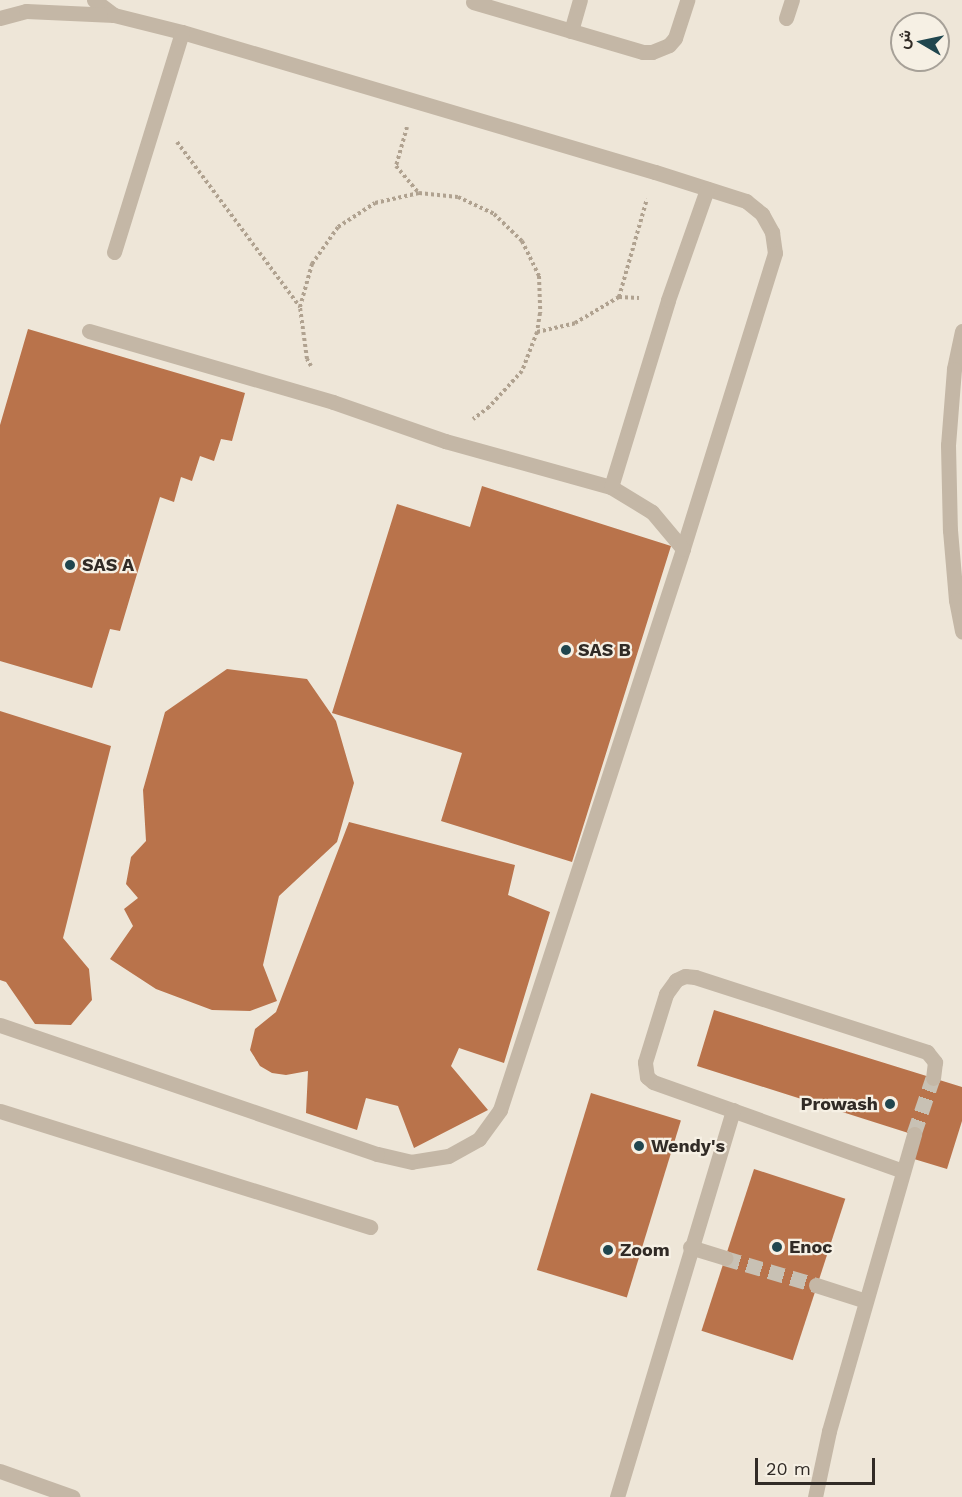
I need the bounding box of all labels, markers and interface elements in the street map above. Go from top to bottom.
north arrow [890,12,950,72]
text: ش [893,28,915,50]
place label: SAS A [82,554,135,576]
marker: SAS A [63,558,77,572]
place label: SAS B [578,639,631,661]
marker: SAS B [559,643,573,657]
place label: Prowash [801,1093,878,1115]
marker: Prowash [883,1097,897,1111]
place label: Wendy's [651,1135,725,1157]
marker: Wendy's [632,1139,646,1153]
place label: Enoc [789,1236,833,1258]
place label: Zoom [620,1239,670,1261]
marker: Enoc [770,1240,784,1254]
marker: Zoom [601,1243,615,1257]
scale bar [758,1446,878,1484]
text: 20 m [766,1458,811,1479]

